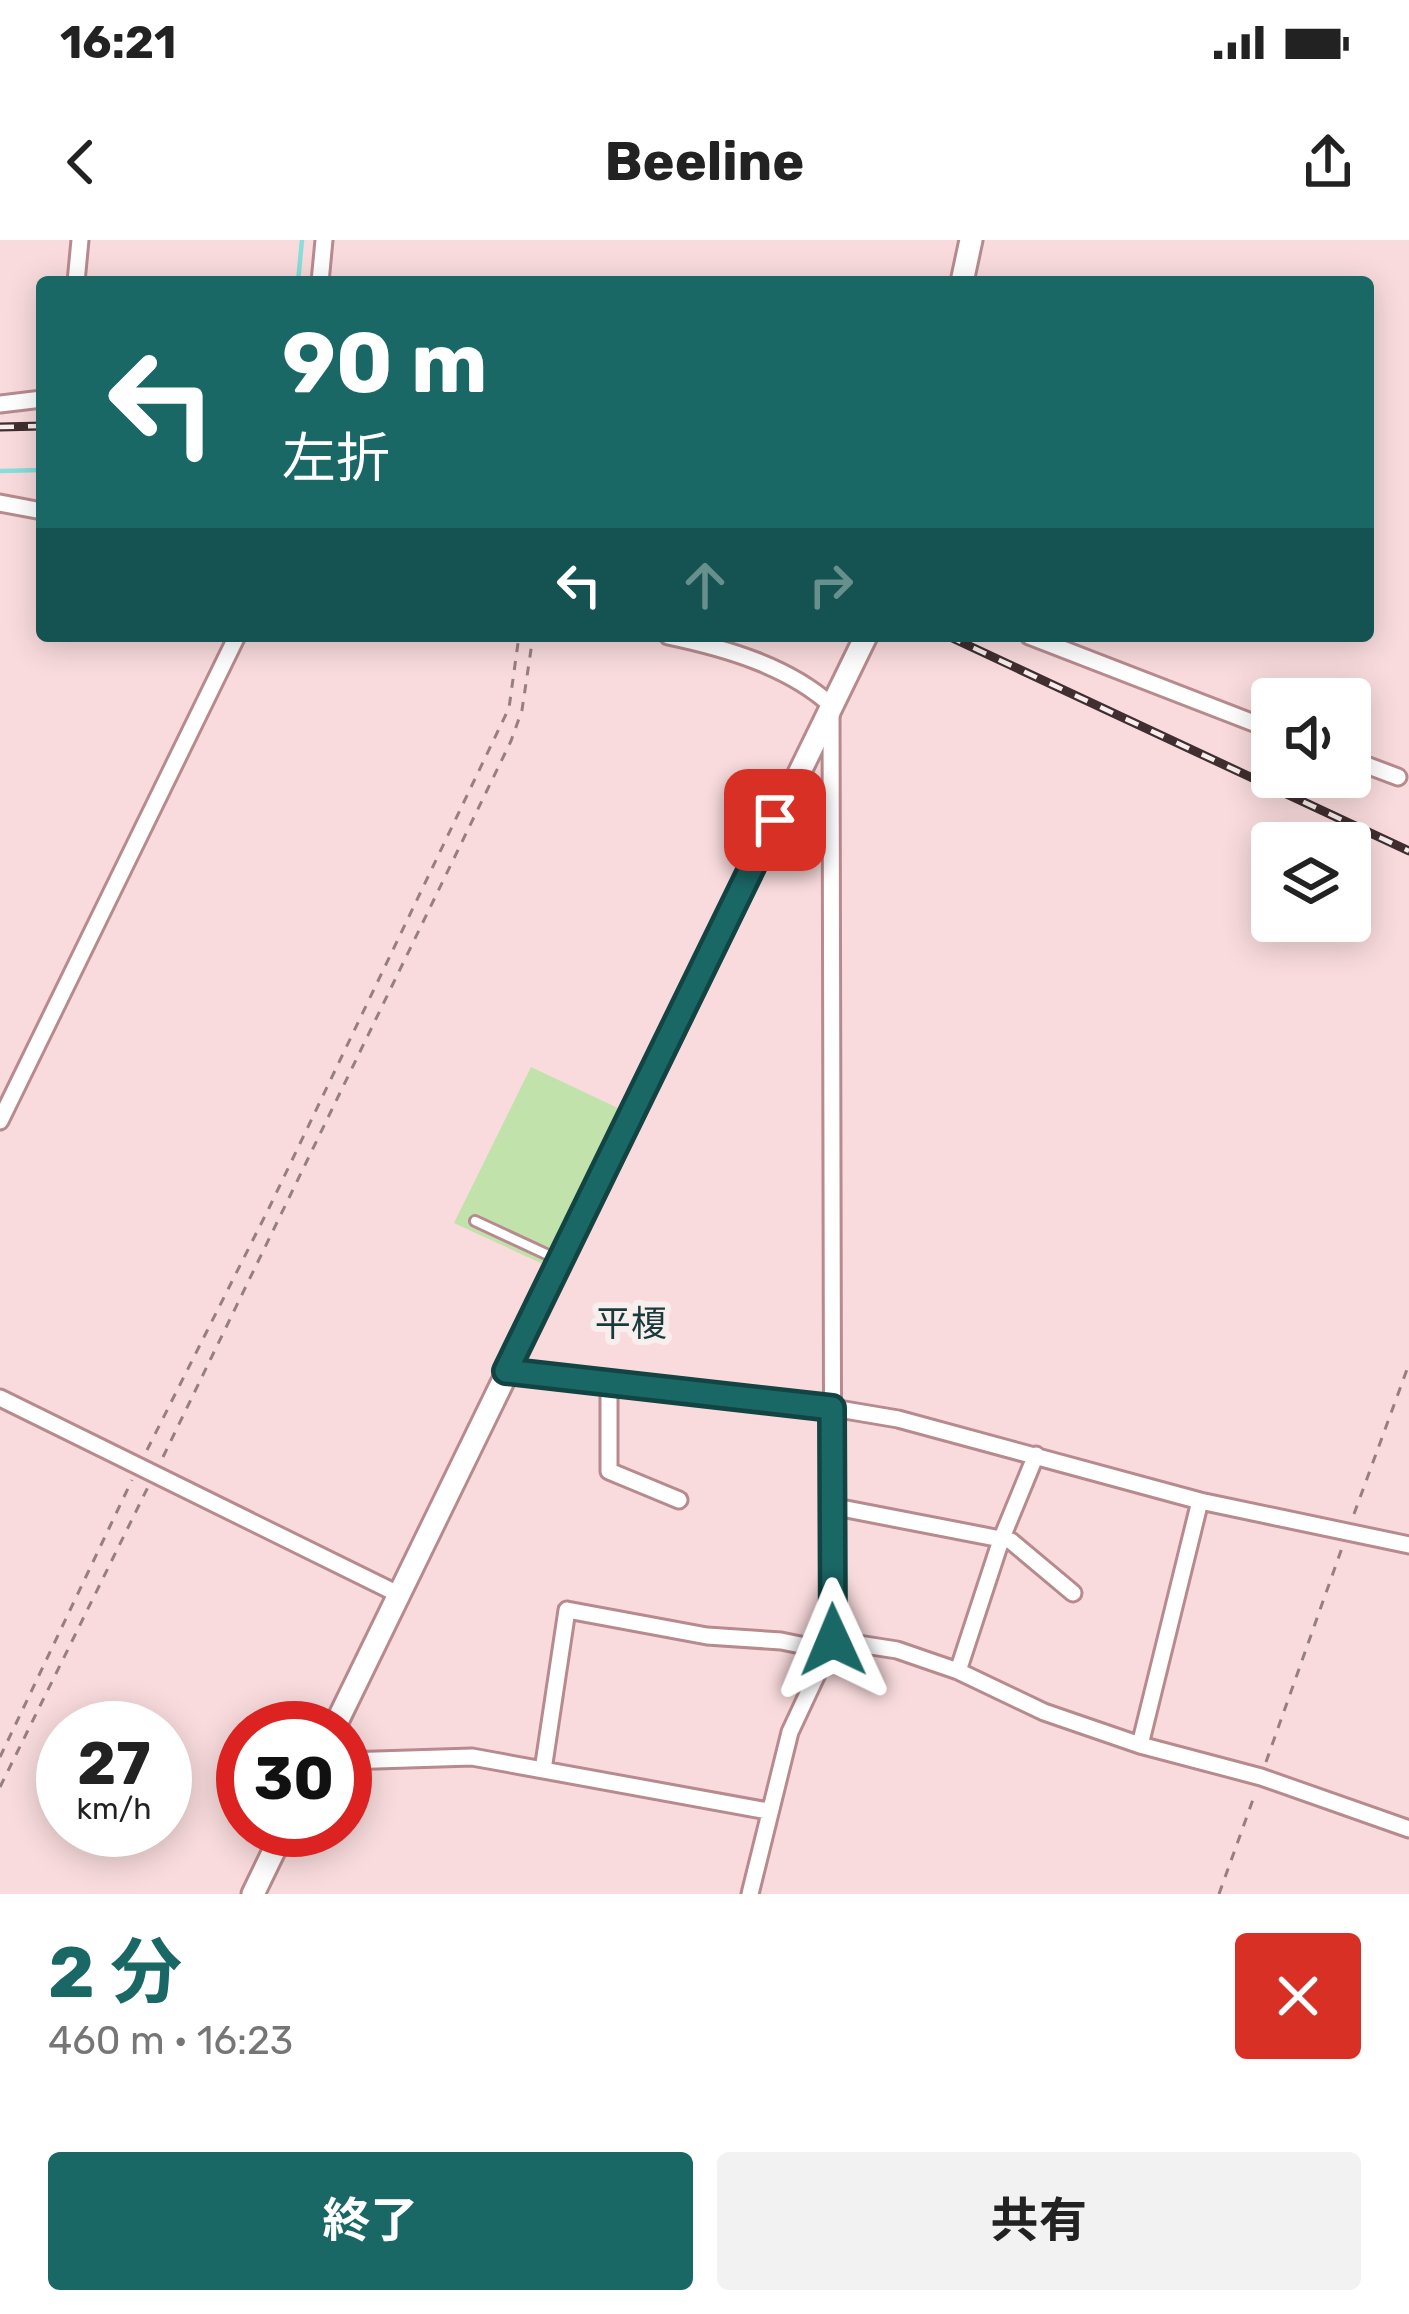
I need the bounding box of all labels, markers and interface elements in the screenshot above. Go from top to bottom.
text: 16:21 [60,16,176,69]
icon: back [48,129,114,195]
icon: share [1295,129,1361,195]
text: Beeline [605,130,804,194]
text: 90 m [282,313,488,413]
icon: left [84,324,240,480]
text: 左折 [282,427,390,491]
icon: left [546,552,612,618]
icon: ahead [672,552,738,618]
icon: right [798,552,864,618]
map controls [1251,678,1371,942]
button: sound [1251,678,1371,798]
pin [724,769,826,871]
icon: arrive [742,787,808,853]
button: layers [1251,822,1371,942]
district label: 平榎 [595,1302,667,1345]
position arrow [770,1577,896,1703]
speed limit sign: 30 [216,1701,372,1857]
text: 27 [77,1728,151,1799]
text: km/h [77,1791,151,1827]
text: 2 分 [48,1930,182,2015]
button: close [1235,1933,1361,2059]
text: 460 m · 16:23 [48,2018,293,2064]
button: 終了 [48,2152,693,2290]
button: 共有 [717,2152,1361,2290]

